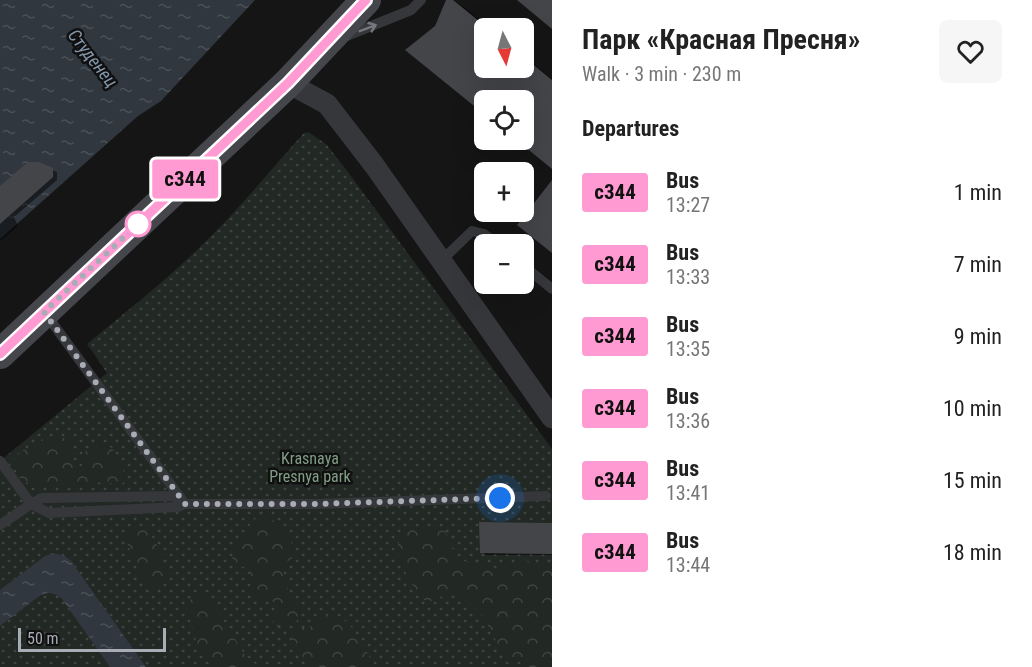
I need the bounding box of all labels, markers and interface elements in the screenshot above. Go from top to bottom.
north arrow [474,18,534,78]
map controls [474,18,534,294]
button: heart [939,20,1002,83]
one-way arrow [358,21,376,32]
text: Парк «Красная Пресня» [582,23,860,56]
water label: Студенец [64,25,122,91]
text: Walk · 3 min · 230 m [582,62,741,86]
button: locate [474,90,534,150]
text: Departures [582,116,679,141]
line badge: с344 [143,160,227,198]
button: + [474,162,534,222]
text: с344 [164,167,206,191]
text: Bus [666,168,699,193]
text: с344 [594,180,636,204]
text: 1 min [954,180,1002,205]
text: 13:27 [666,193,710,217]
unlabelled marker [125,211,151,237]
button: − [474,234,534,294]
text: Bus [666,240,699,265]
text: с344 [594,252,636,276]
text: 7 min [954,252,1002,277]
text: 13:33 [666,265,710,289]
text: Bus [666,312,699,337]
text: с344 [594,324,636,348]
text: 9 min [954,324,1002,349]
text: 13:35 [666,337,710,361]
text: Bus [666,384,699,409]
text: с344 [594,396,636,420]
text: 10 min [943,396,1002,421]
text: 13:36 [666,409,710,433]
park label: Krasnaya Presnya park [269,449,352,486]
text: Bus [666,456,699,481]
text: с344 [594,468,636,492]
text: 15 min [943,468,1002,493]
text: 13:41 [666,481,710,505]
your location [485,483,515,513]
text: Bus [666,528,699,553]
text: с344 [594,540,636,564]
text: 18 min [943,540,1002,565]
text: 13:44 [666,553,710,577]
scale bar [18,625,166,652]
text: 50 m [27,629,59,648]

